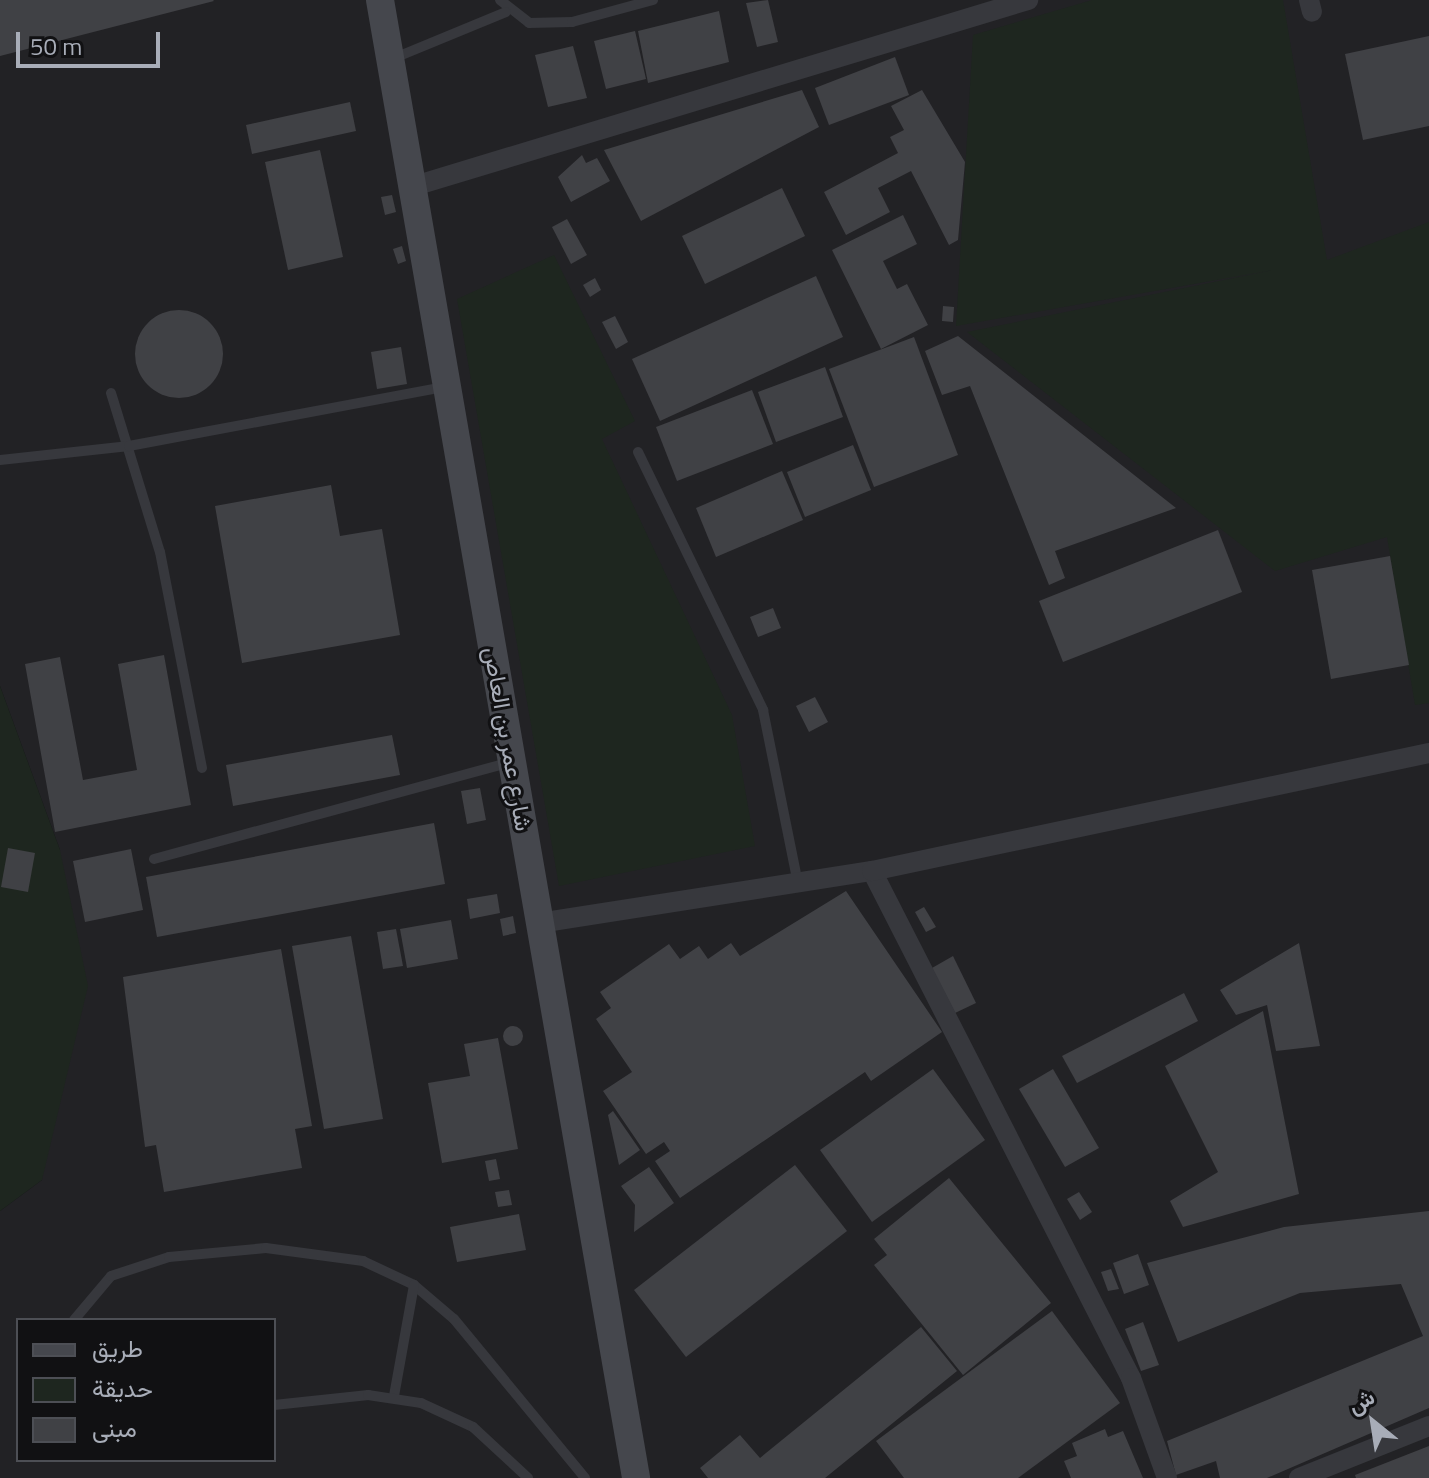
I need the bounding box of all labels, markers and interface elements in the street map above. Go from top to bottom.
scale bar [20,16,164,66]
text: 50 m [30,28,82,64]
street label: شارع عمر بن العاص [478,645,538,833]
legend [16,1318,276,1462]
text: طريق [92,1330,143,1366]
text: حديقة [92,1370,153,1406]
text: ش [1341,1380,1381,1423]
north arrow [1333,1382,1413,1462]
text: مبنى [92,1410,137,1446]

